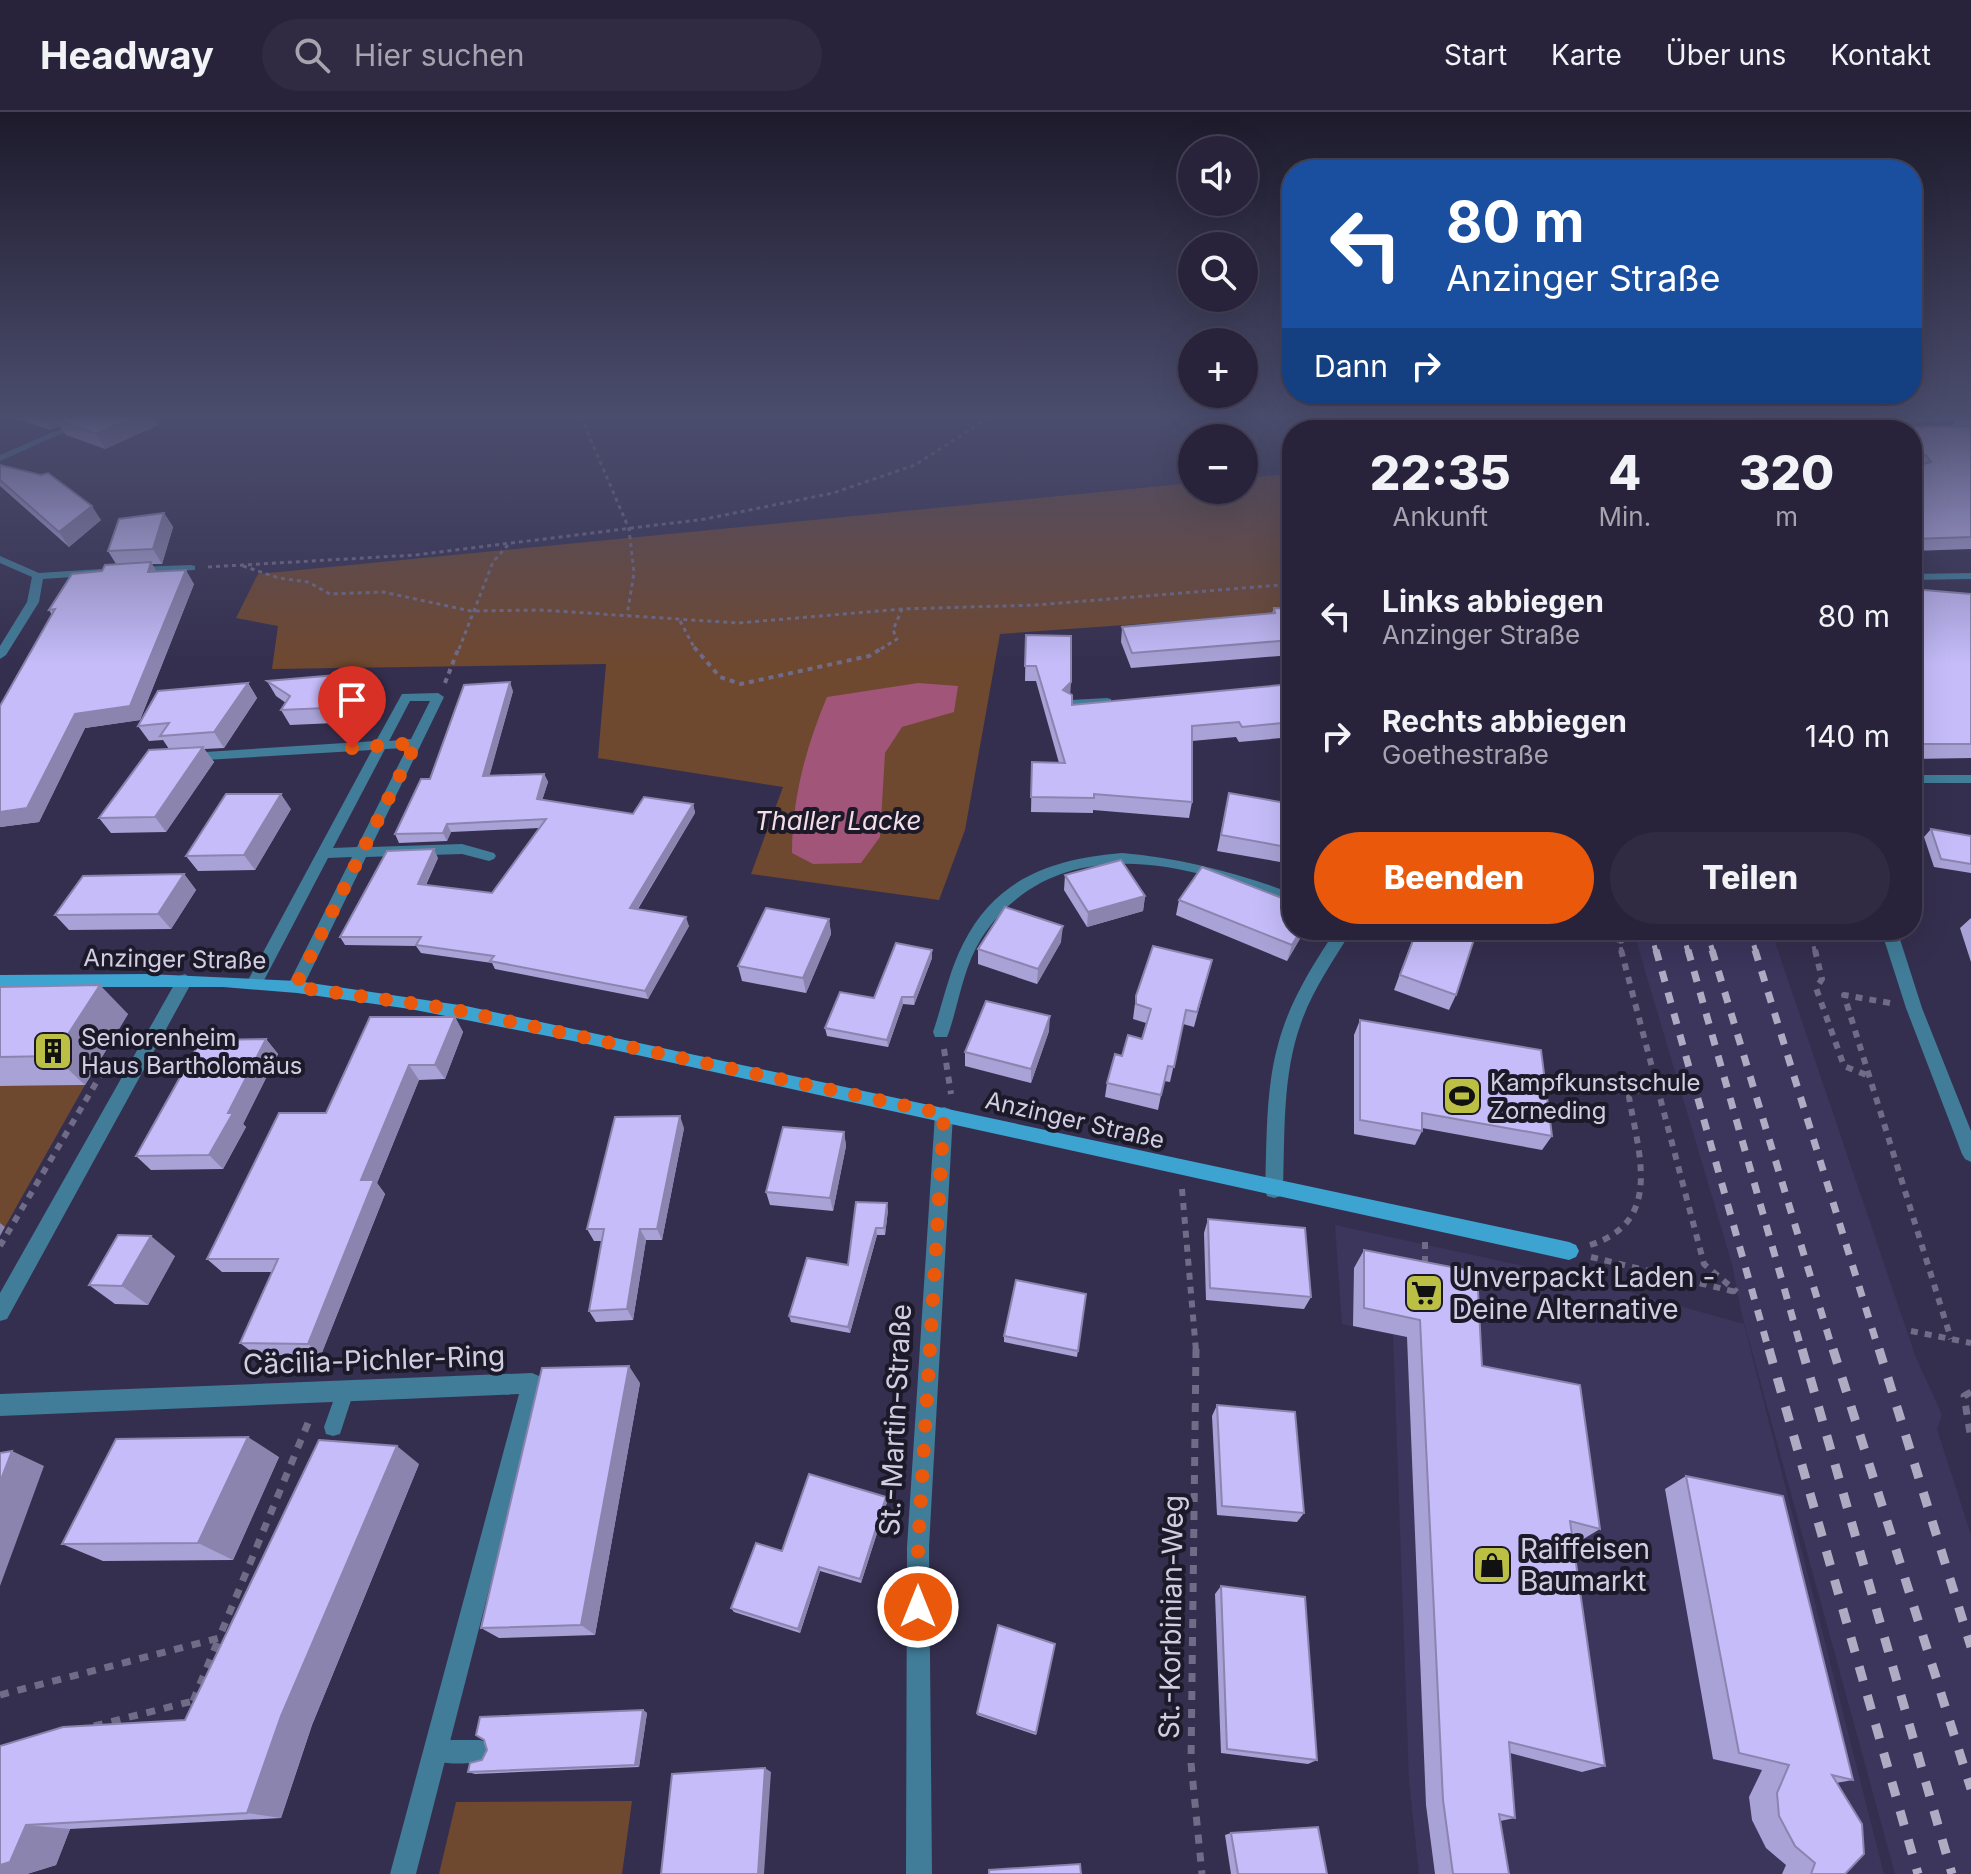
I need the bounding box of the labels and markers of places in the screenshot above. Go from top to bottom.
pin [318,666,386,748]
place label: Seniorenheim Haus Bartholomäus [81,1023,303,1080]
building icon: Seniorenheim Haus Bartholomäus [32,1030,74,1072]
place label: Kampfkunstschule Zorneding [1490,1068,1701,1125]
sports icon: Kampfkunstschule Zorneding [1441,1075,1483,1117]
place label: Unverpackt Laden - Deine Alternative [1452,1260,1715,1326]
supermarket icon: Unverpackt Laden - Deine Alternative [1403,1272,1445,1314]
place label: Raiffeisen Baumarkt [1520,1532,1650,1598]
shop icon: Raiffeisen Baumarkt [1471,1544,1513,1586]

